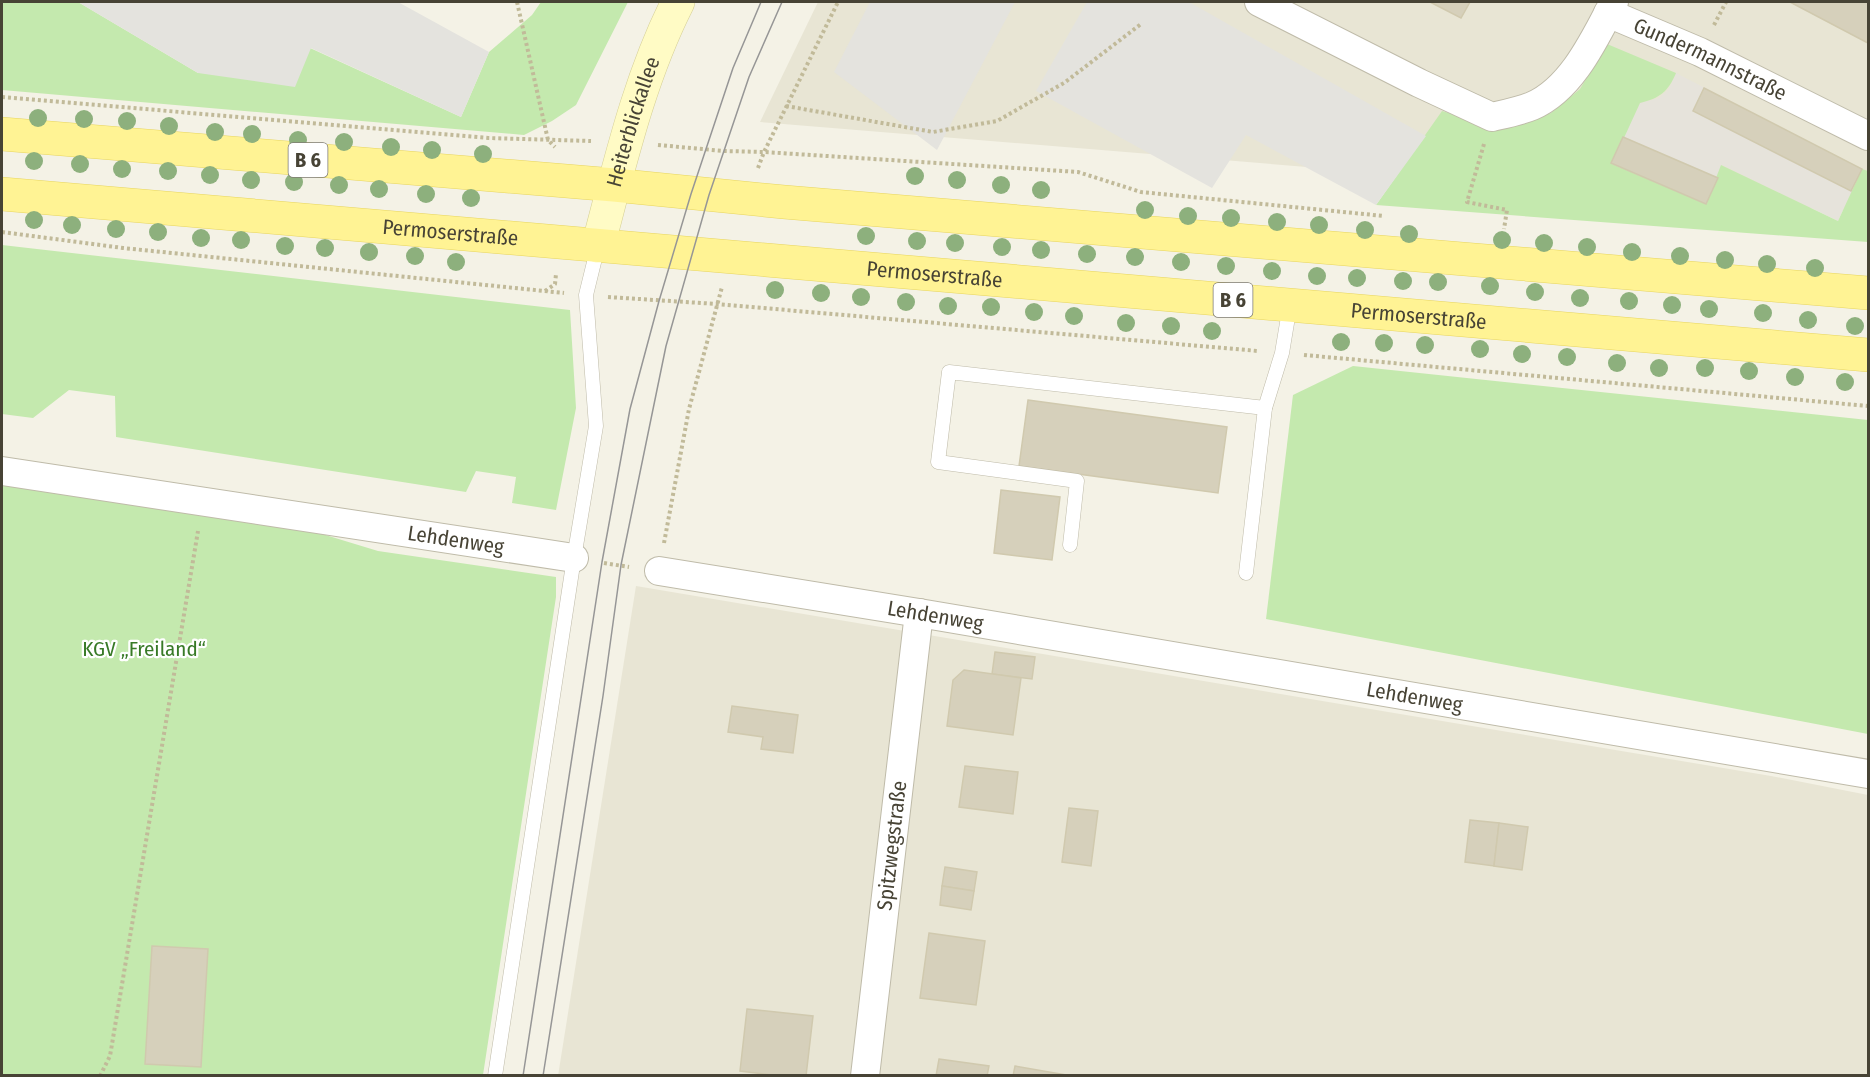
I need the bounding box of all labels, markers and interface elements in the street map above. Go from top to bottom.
street label: Gundermannstraße [1630,12,1791,106]
street label: Heiterblickallee [601,53,666,190]
road number: B 6 [288,143,328,177]
street label: Permoserstraße [381,214,519,251]
street label: Permoserstraße [866,256,1003,293]
road number: B 6 [1214,283,1252,317]
street label: Permoserstraße [1350,297,1488,335]
street label: Lehdenweg [406,520,506,560]
street label: Lehdenweg [885,595,986,637]
park label: KGV „Freiland“ [82,636,206,662]
street label: Lehdenweg [1365,676,1465,718]
street label: Spitzwegstraße [871,779,912,912]

